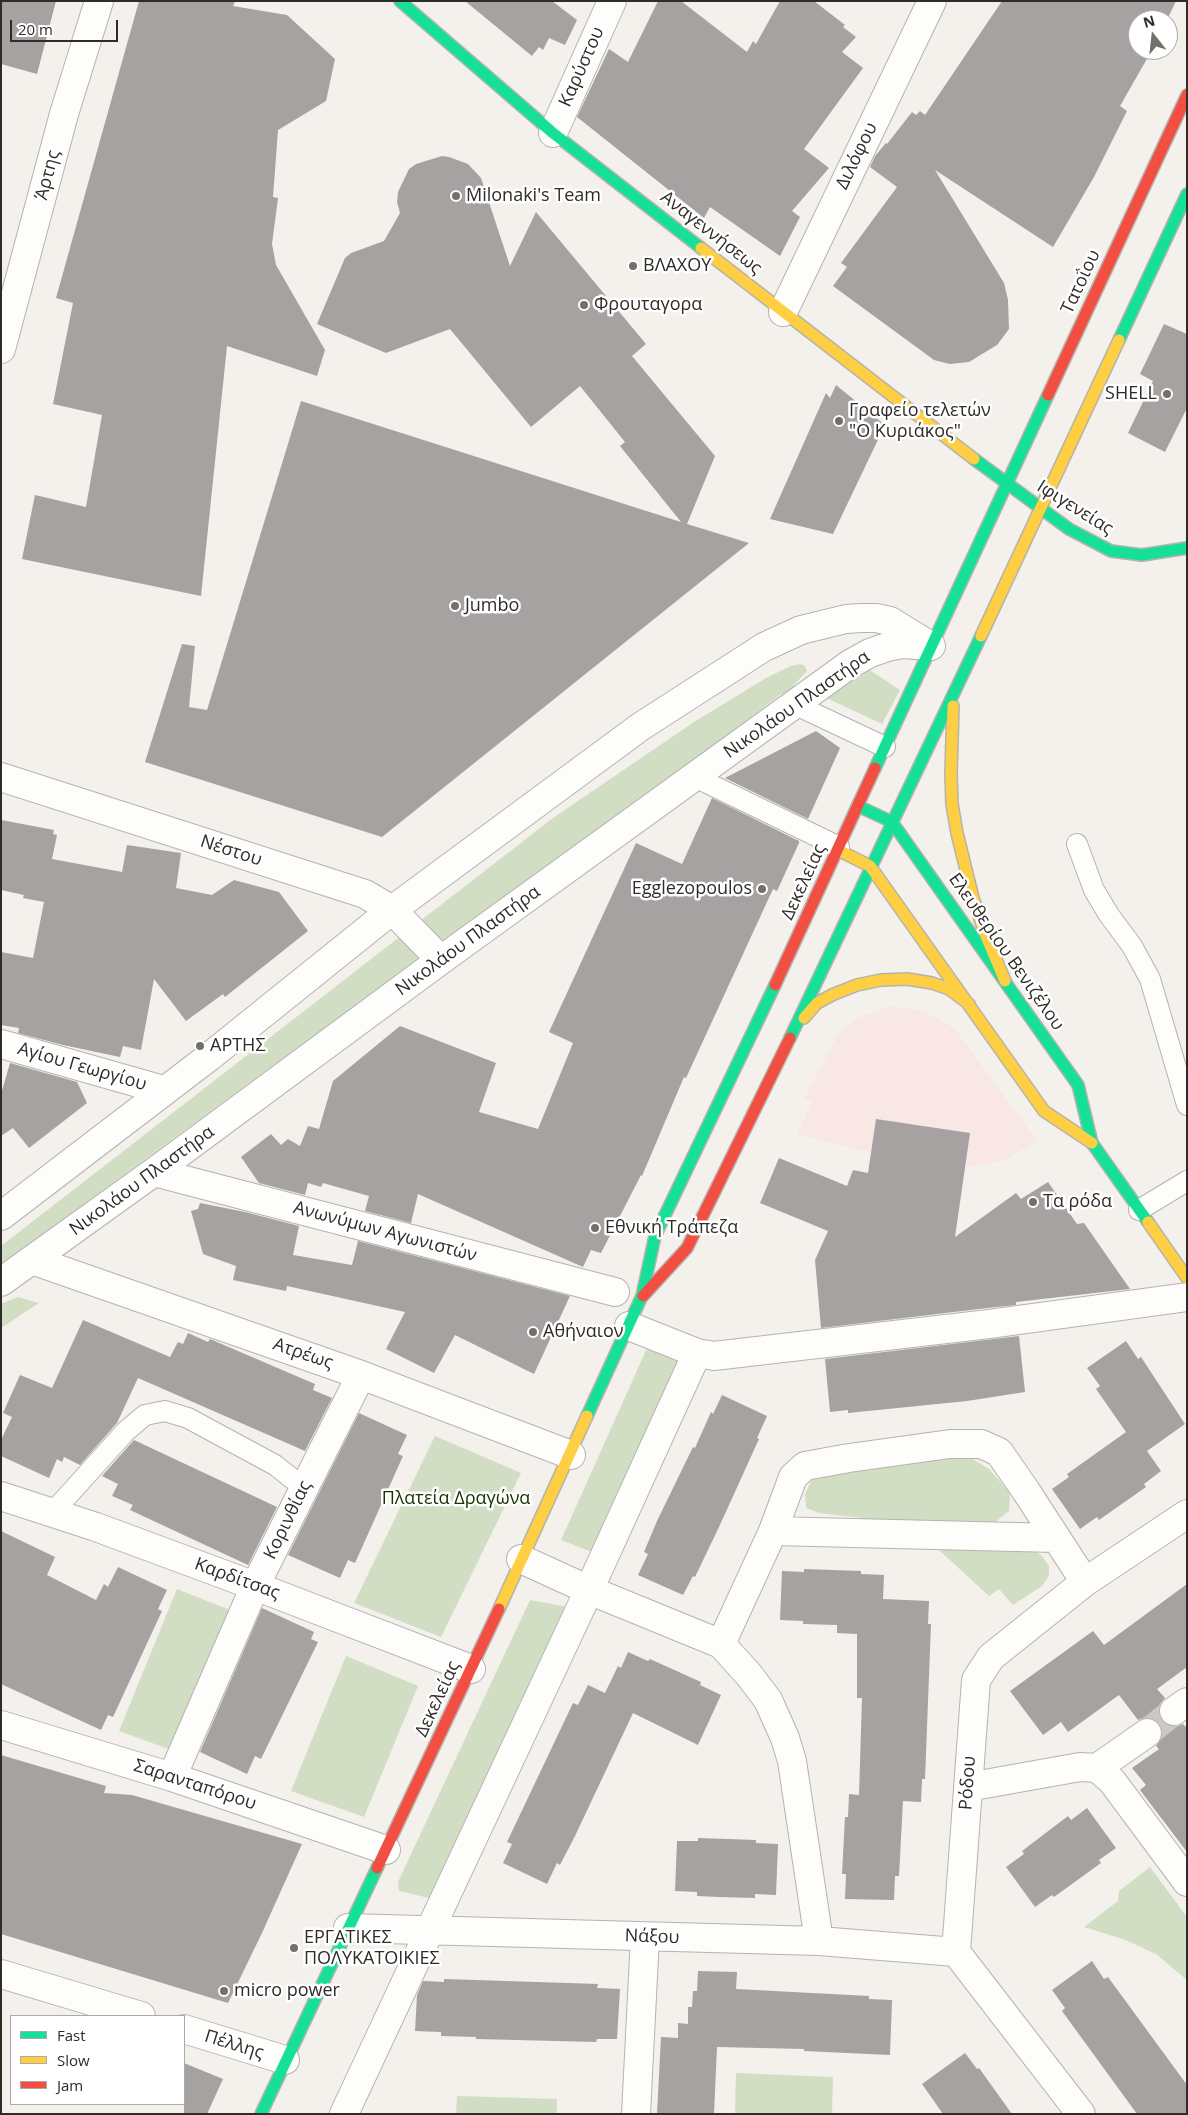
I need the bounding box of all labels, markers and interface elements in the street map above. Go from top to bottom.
scale bar [12,10,120,42]
north arrow [1128,10,1178,60]
text: N [1141,10,1157,32]
text: 20 m [18,19,53,39]
street label: Καρύστου [555,24,609,110]
street label: Διλόφου [832,119,882,193]
street label: Άρτης [31,148,65,202]
place label: Milonaki's Team [466,185,601,207]
street label: Αναγεννήσεως [656,187,766,279]
marker: Milonaki's Team [450,190,462,202]
street label: Τατοΐου [1057,247,1105,317]
place label: ΒΛΑΧΟΥ [643,255,711,277]
marker: ΒΛΑΧΟΥ [627,260,639,272]
place label: Φρουταγορα [594,294,702,316]
marker: Φρουταγορα [578,299,590,311]
place label: SHELL [1105,383,1157,405]
marker: SHELL [1161,388,1173,400]
place label: Γραφείο τελετών "Ο Κυριάκος" [849,400,991,442]
marker: Γραφείο τελετών "Ο Κυριάκος" [833,415,845,427]
street label: Ιφιγενείας [1033,476,1117,540]
place label: Jumbo [465,595,519,617]
marker: Jumbo [449,600,461,612]
street label: Νικολάου Πλαστήρα [720,646,874,764]
street label: Νέστου [197,831,265,871]
street label: Δεκελείας [777,841,831,923]
street label: Ελευθερίου Βενιζέλου [944,869,1068,1035]
place label: Egglezopoulos [632,878,752,900]
street label: Νικολάου Πλαστήρα [392,881,544,1001]
marker: Egglezopoulos [756,883,768,895]
place label: ΑΡΤΗΣ [210,1035,266,1057]
street label: Αγίου Γεωργίου [15,1038,149,1096]
marker: ΑΡΤΗΣ [194,1040,206,1052]
street label: Νικολάου Πλαστήρα [66,1121,218,1241]
place label: Τα ρόδα [1043,1191,1112,1213]
marker: Τα ρόδα [1027,1196,1039,1208]
street label: Ανωνύμων Αγωνιστών [291,1197,479,1267]
place label: Εθνική Τράπεζα [605,1217,738,1239]
marker: Εθνική Τράπεζα [589,1222,601,1234]
place label: Αθήναιον [543,1321,623,1343]
marker: Αθήναιον [527,1326,539,1338]
street label: Ατρέως [270,1334,336,1374]
street label: Κορινθίας [260,1477,316,1563]
park label: Πλατεία Δραγώνα [382,1488,530,1510]
street label: Καρδίτσας [192,1554,282,1604]
street label: Δεκελείας [411,1658,465,1740]
street label: Σαρανταπόρου [131,1755,259,1815]
street label: Ρόδου [955,1755,981,1811]
street label: Νάξου [624,1925,680,1949]
place label: ΕΡΓΑΤΙΚΕΣ ΠΟΛΥΚΑΤΟΙΚΙΕΣ [304,1927,440,1970]
marker: ΕΡΓΑΤΙΚΕΣ ΠΟΛΥΚΑΤΟΙΚΙΕΣ [288,1942,300,1954]
place label: micro power [234,1980,340,2002]
marker: micro power [218,1985,230,1997]
legend [10,2015,185,2105]
text: Fast [57,2025,86,2045]
street label: Πέλλης [202,2026,266,2064]
text: Slow [57,2050,90,2070]
text: Jam [57,2075,83,2095]

